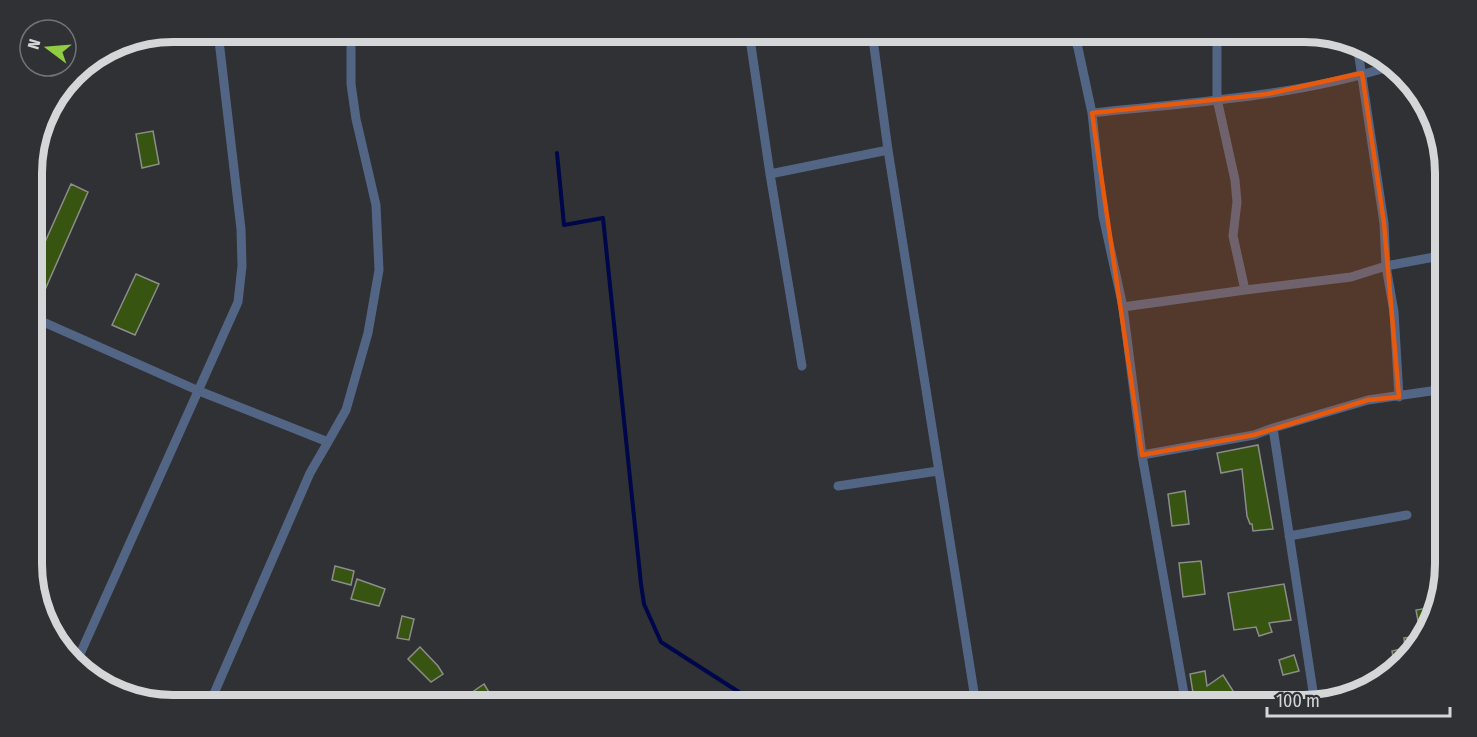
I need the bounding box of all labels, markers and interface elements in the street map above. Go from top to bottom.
north arrow [18,18,78,78]
text: N [24,37,45,51]
scale bar [1267,680,1450,718]
text: 100 m [1276,690,1320,712]

